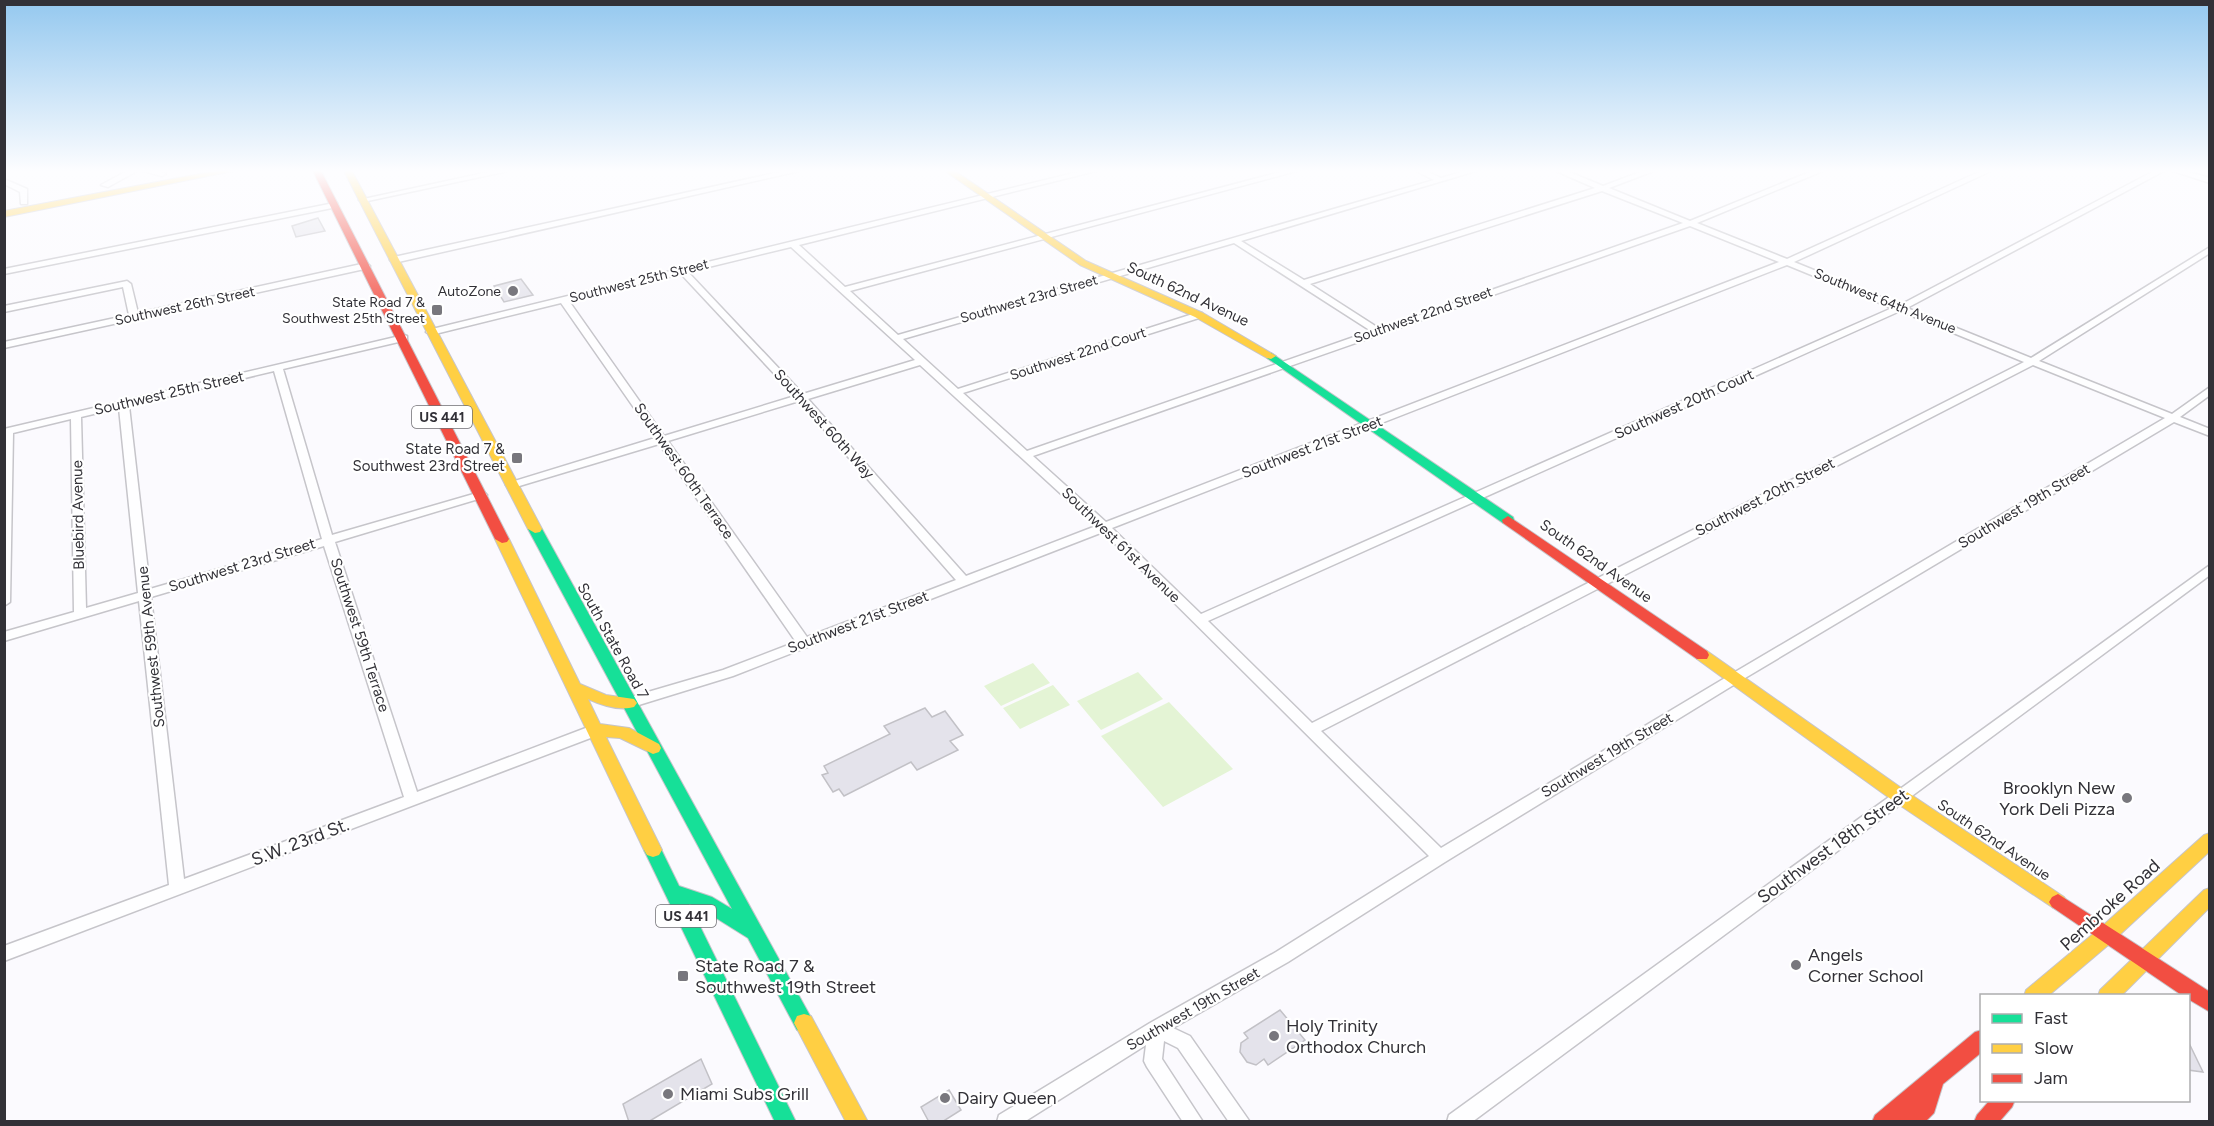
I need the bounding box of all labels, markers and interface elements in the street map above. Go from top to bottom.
street label: Southwest 25th Street [568,255,710,307]
street label: South 62nd Avenue [1124,258,1252,330]
street label: Southwest 64th Avenue [1811,265,1959,337]
street label: Southwest 23rd Street [958,271,1100,327]
street label: Southwest 26th Street [113,283,257,329]
place label: AutoZone [438,283,501,300]
street label: Southwest 22nd Street [1351,283,1495,347]
marker: AutoZone [506,284,520,298]
place label: State Road 7 & Southwest 25th Street [282,294,425,327]
marker: State Road 7 & Southwest 25th Street [430,303,444,317]
street label: Southwest 22nd Court [1008,324,1148,384]
street label: Southwest 60th Way [770,365,878,483]
street label: Southwest 20th Court [1611,365,1757,443]
street label: Southwest 25th Street [92,367,246,419]
street label: Southwest 60th Terrace [630,400,738,542]
road number: US 441 [412,406,472,428]
street label: Southwest 21st Street [1239,412,1385,482]
place label: State Road 7 & Southwest 23rd Street [353,440,505,475]
marker: State Road 7 & Southwest 23rd Street [510,451,524,465]
street label: Southwest 20th Street [1692,454,1838,540]
street label: Southwest 19th Street [1955,459,2094,553]
street label: Bluebird Avenue [68,460,88,570]
street label: Southwest 61st Avenue [1058,484,1184,606]
street label: South 62nd Avenue [1537,516,1655,606]
street label: Southwest 23rd Street [166,534,318,596]
street label: Southwest 59th Terrace [327,556,393,714]
street label: Southwest 59th Avenue [134,566,168,728]
street label: South State Road 7 [574,580,652,702]
street label: Southwest 21st Street [785,587,931,657]
street label: Southwest 19th Street [1538,708,1677,802]
place label: Brooklyn New York Deli Pizza [1999,777,2115,820]
street label: Southwest 18th Street [1753,784,1913,908]
marker: Brooklyn New York Deli Pizza [2120,791,2134,805]
street label: South 62nd Avenue [1934,795,2054,885]
street label: S.W. 23rd St. [248,813,352,871]
street label: Pembroke Road [2056,854,2164,956]
road number: US 441 [656,905,716,927]
place label: Angels Corner School [1808,944,1924,987]
place label: State Road 7 & Southwest 19th Street [695,955,876,998]
marker: Angels Corner School [1789,958,1803,972]
street label: Southwest 19th Street [1123,963,1263,1054]
marker: State Road 7 & Southwest 19th Street [676,969,690,983]
legend [1980,994,2190,1102]
text: Fast [2034,1007,2068,1029]
place label: Holy Trinity Orthodox Church [1286,1015,1426,1058]
marker: Holy Trinity Orthodox Church [1267,1029,1281,1043]
text: Slow [2034,1037,2073,1059]
text: Jam [2034,1067,2068,1089]
place label: Miami Subs Grill [680,1083,809,1105]
marker: Miami Subs Grill [661,1087,675,1101]
place label: Dairy Queen [957,1087,1057,1109]
marker: Dairy Queen [938,1091,952,1105]

